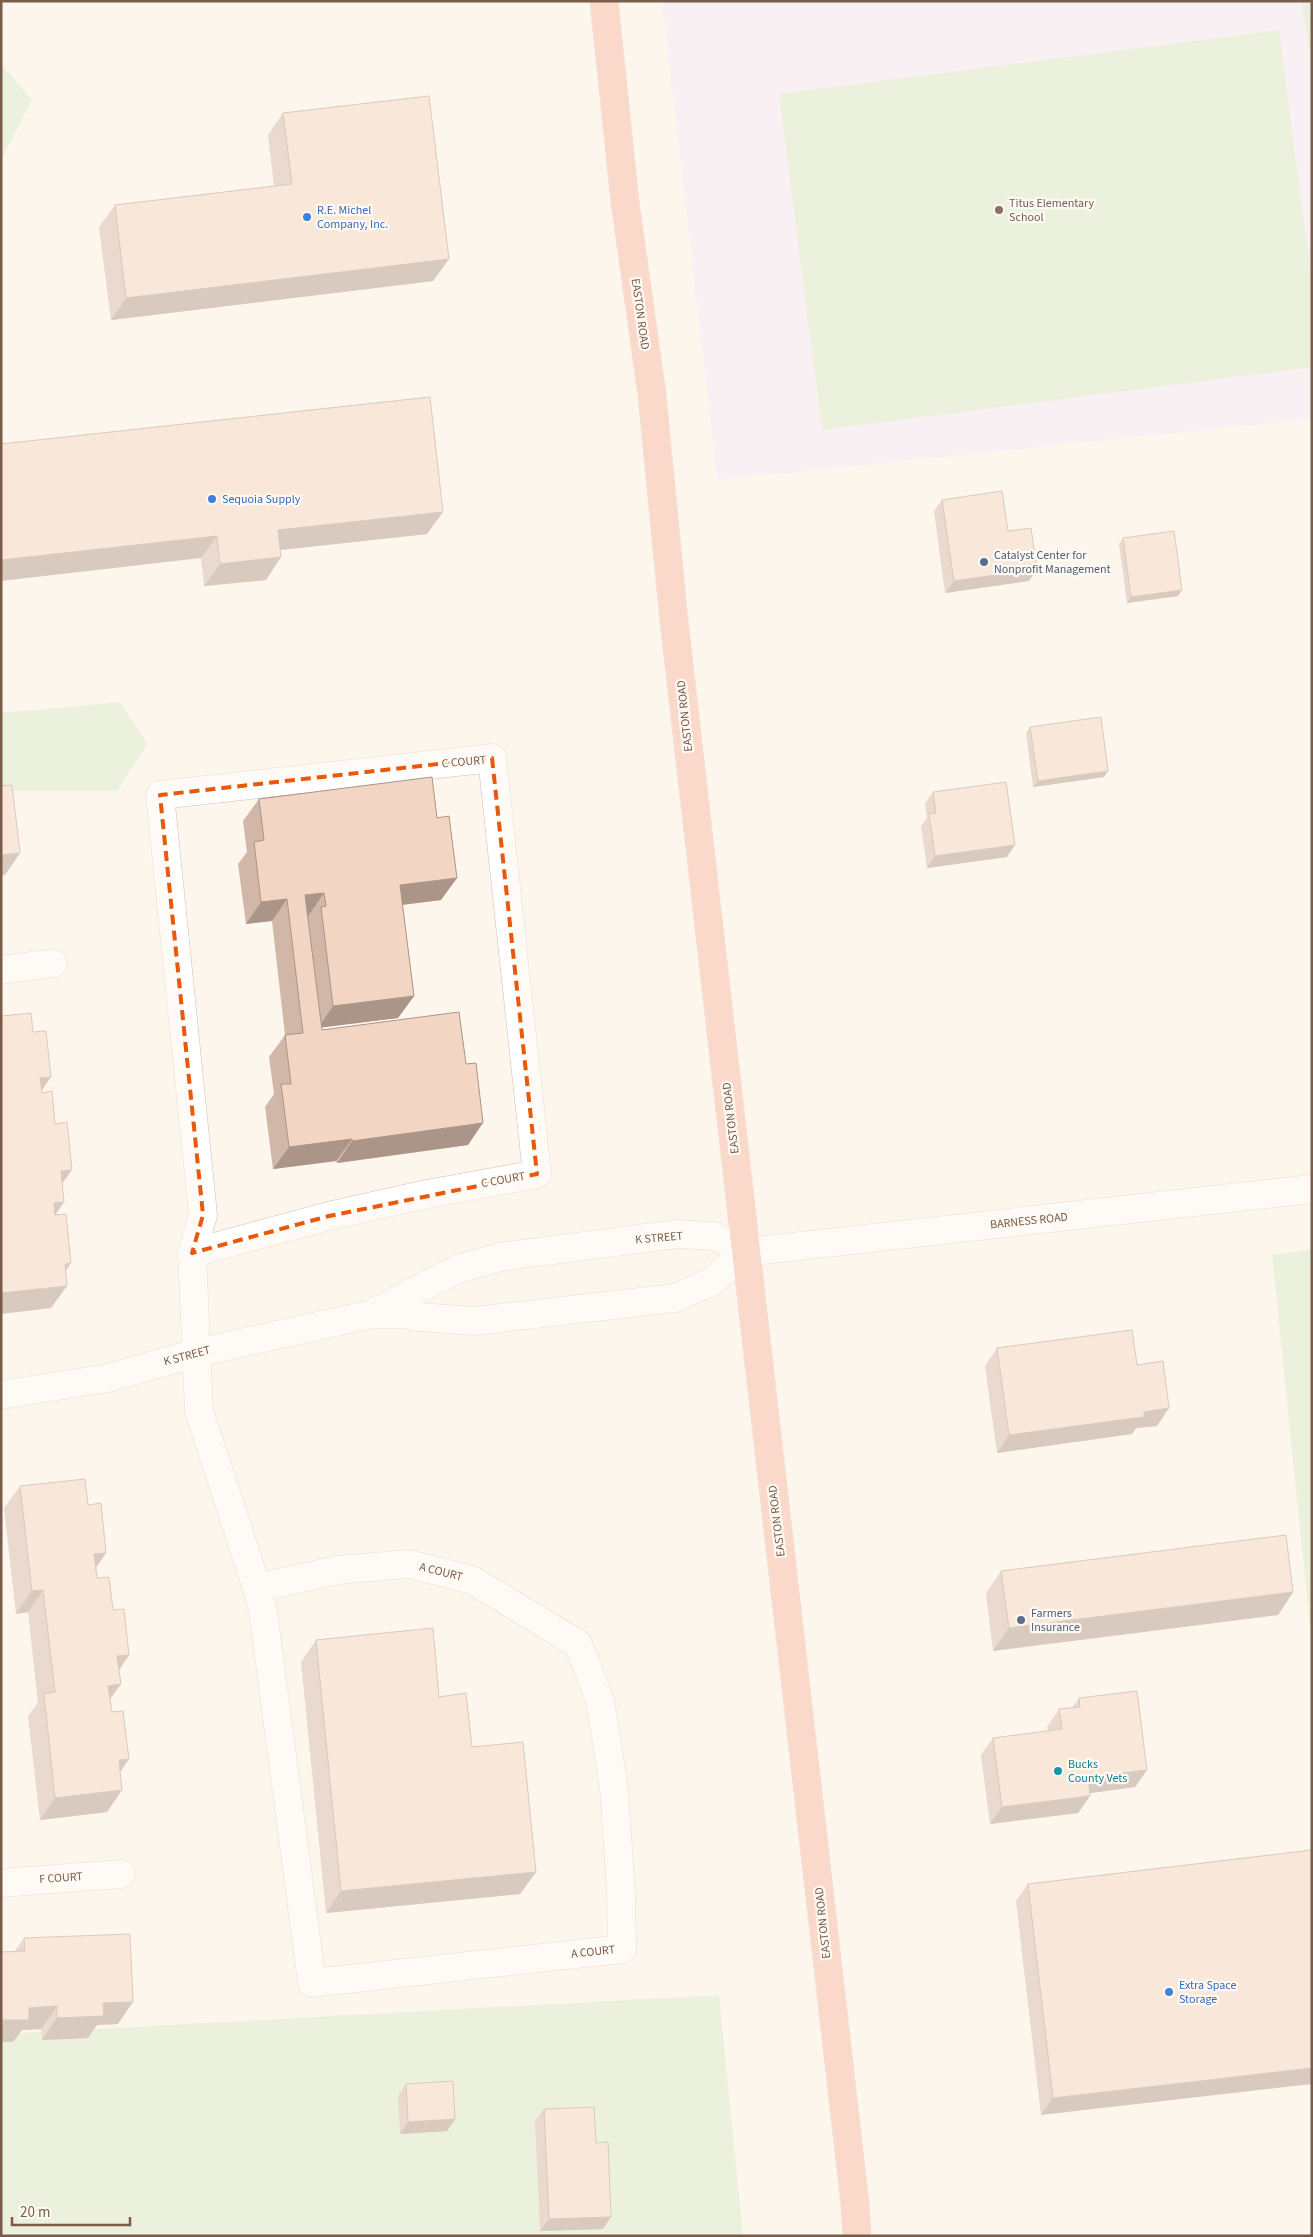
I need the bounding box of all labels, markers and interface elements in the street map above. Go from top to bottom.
place label: Titus Elementary School [1009,195,1095,226]
place label: R.E. Michel Company, Inc. [317,202,388,233]
marker: Titus Elementary School [993,204,1005,216]
marker: R.E. Michel Company, Inc. [301,211,313,223]
street label: EASTON ROAD [627,277,653,351]
place label: Sequoia Supply [222,491,301,508]
marker: Sequoia Supply [206,493,218,505]
place label: Catalyst Center for Nonprofit Management [994,547,1111,578]
marker: Catalyst Center for Nonprofit Management [978,556,990,568]
street label: EASTON ROAD [673,679,697,753]
street label: C COURT [441,752,487,772]
street label: EASTON ROAD [718,1081,744,1155]
street label: C COURT [480,1168,527,1192]
street label: BARNESS ROAD [989,1208,1069,1234]
street label: K STREET [634,1227,684,1249]
street label: K STREET [162,1341,213,1370]
street label: EASTON ROAD [764,1484,790,1558]
street label: A COURT [417,1558,465,1586]
place label: Farmers Insurance [1031,1605,1080,1636]
marker: Farmers Insurance [1015,1614,1027,1626]
place label: Bucks County Vets [1068,1756,1127,1787]
marker: Bucks County Vets [1052,1765,1064,1777]
street label: F COURT [39,1868,84,1888]
street label: EASTON ROAD [811,1886,835,1960]
street label: A COURT [570,1941,616,1963]
place label: Extra Space Storage [1179,1977,1237,2008]
marker: Extra Space Storage [1163,1986,1175,1998]
scale bar [12,2194,130,2226]
text: 20 m [20,2202,50,2223]

